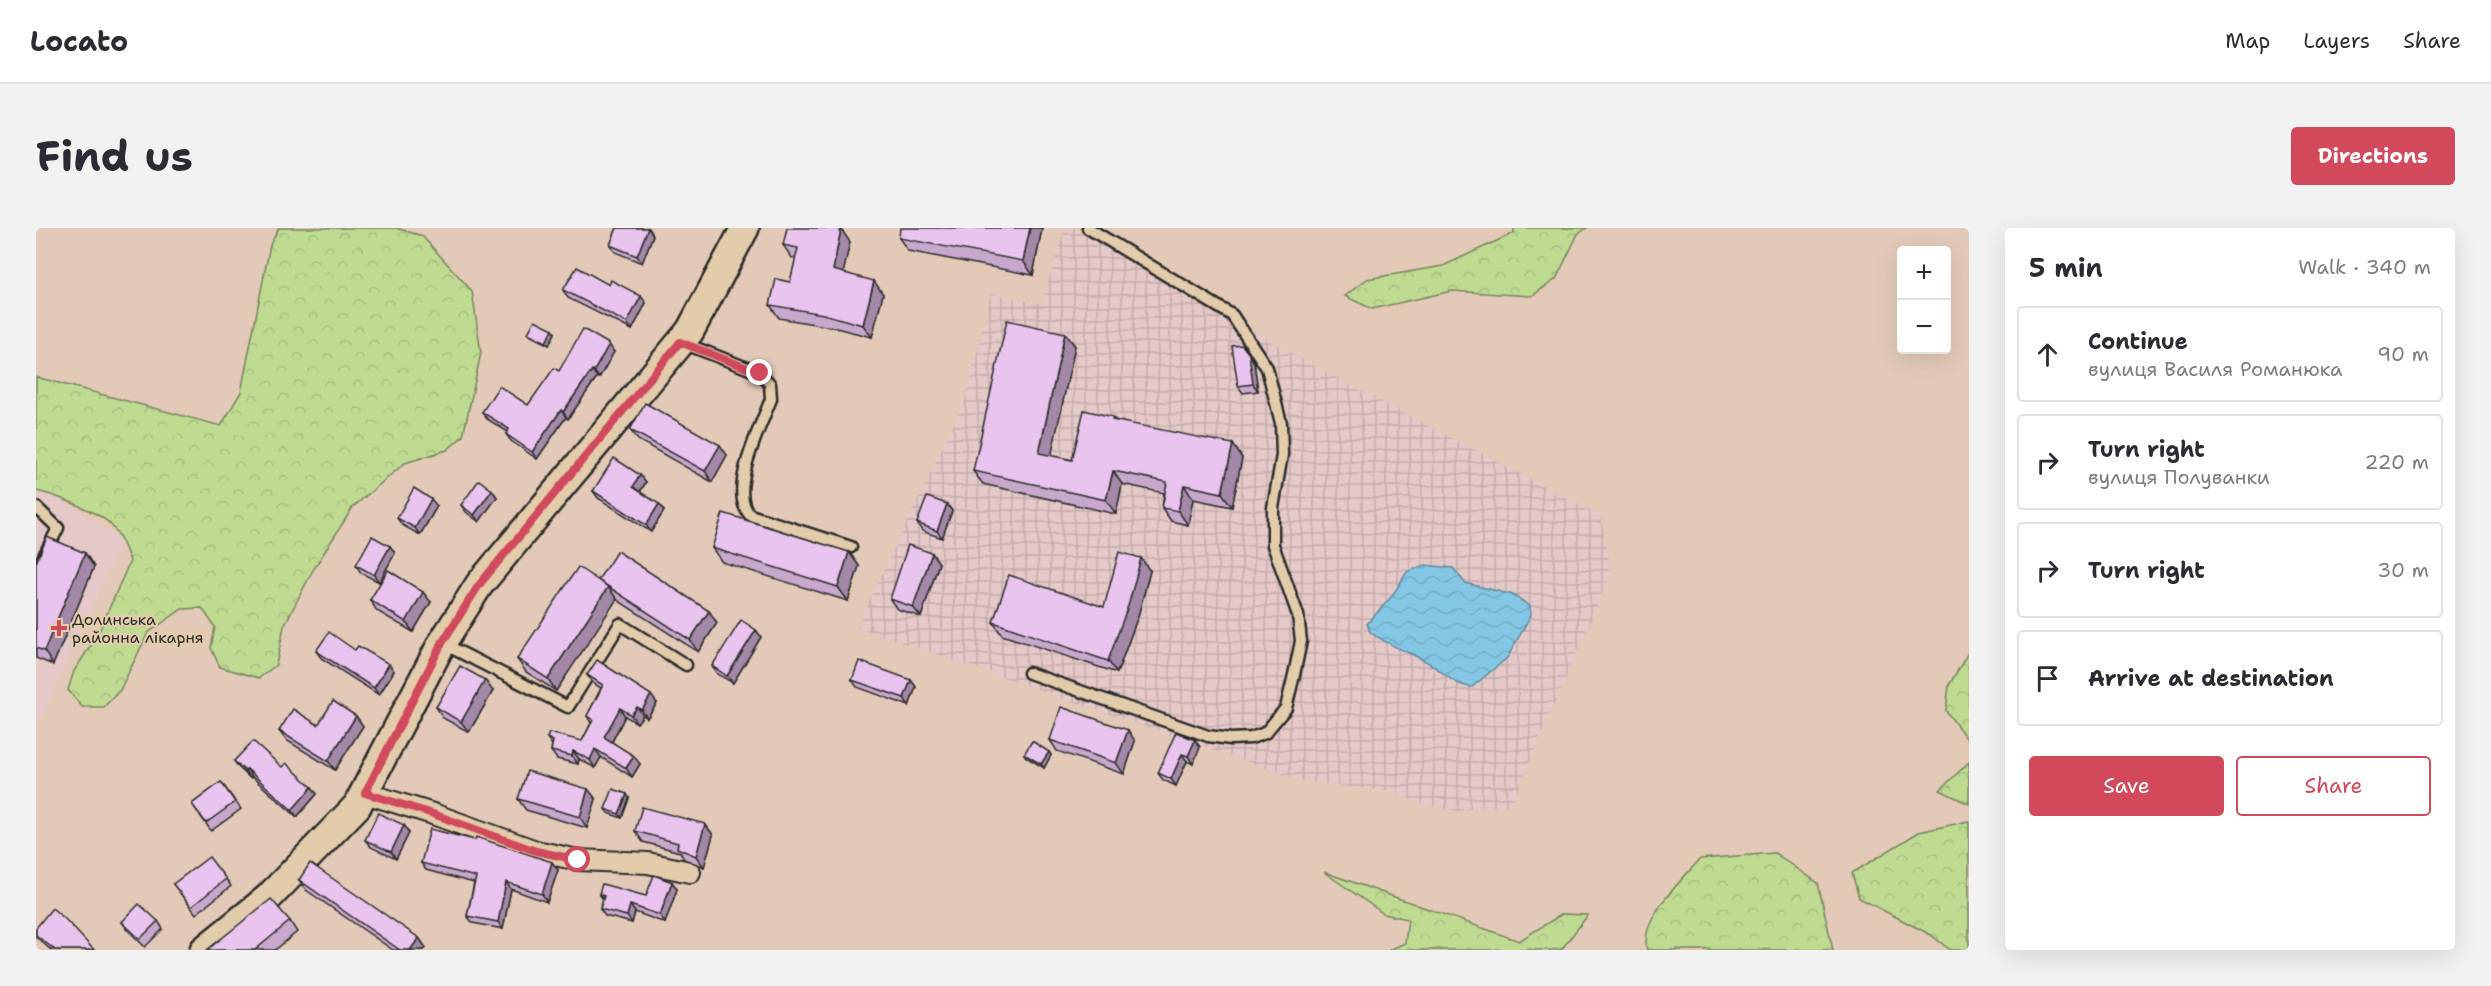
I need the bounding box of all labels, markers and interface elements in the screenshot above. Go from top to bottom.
text: Locato [30,22,128,60]
text: Map [2225,27,2270,55]
text: Layers [2303,27,2370,55]
text: Share [2403,27,2461,55]
button: Directions [2291,127,2455,185]
text: Find us [36,128,193,184]
map controls [1897,246,1951,354]
button: + [1897,246,1951,300]
text: 5 min [2029,250,2103,285]
text: Walk · 340 m [2298,254,2431,280]
button: − [1897,300,1951,354]
text: Continue [2088,327,2188,356]
icon: ahead [2031,338,2064,371]
text: 90 m [2377,341,2429,367]
text: вулиця Василя Романюка [2088,356,2343,382]
route end [746,359,772,385]
text: Turn right [2088,435,2205,464]
icon: right [2031,446,2064,479]
text: 220 m [2365,449,2429,475]
text: вулиця Полуванки [2088,464,2270,490]
icon: right [2031,554,2064,587]
text: Turn right [2088,556,2205,585]
text: 30 m [2377,557,2429,583]
place label: Долинська районна лікарня [72,609,204,648]
marker: Долинська районна лікарня [50,619,68,637]
icon: arrive [2031,662,2064,695]
text: Arrive at destination [2088,664,2334,693]
button: Save [2029,756,2224,816]
button: Share [2236,756,2431,816]
route start [564,846,590,872]

